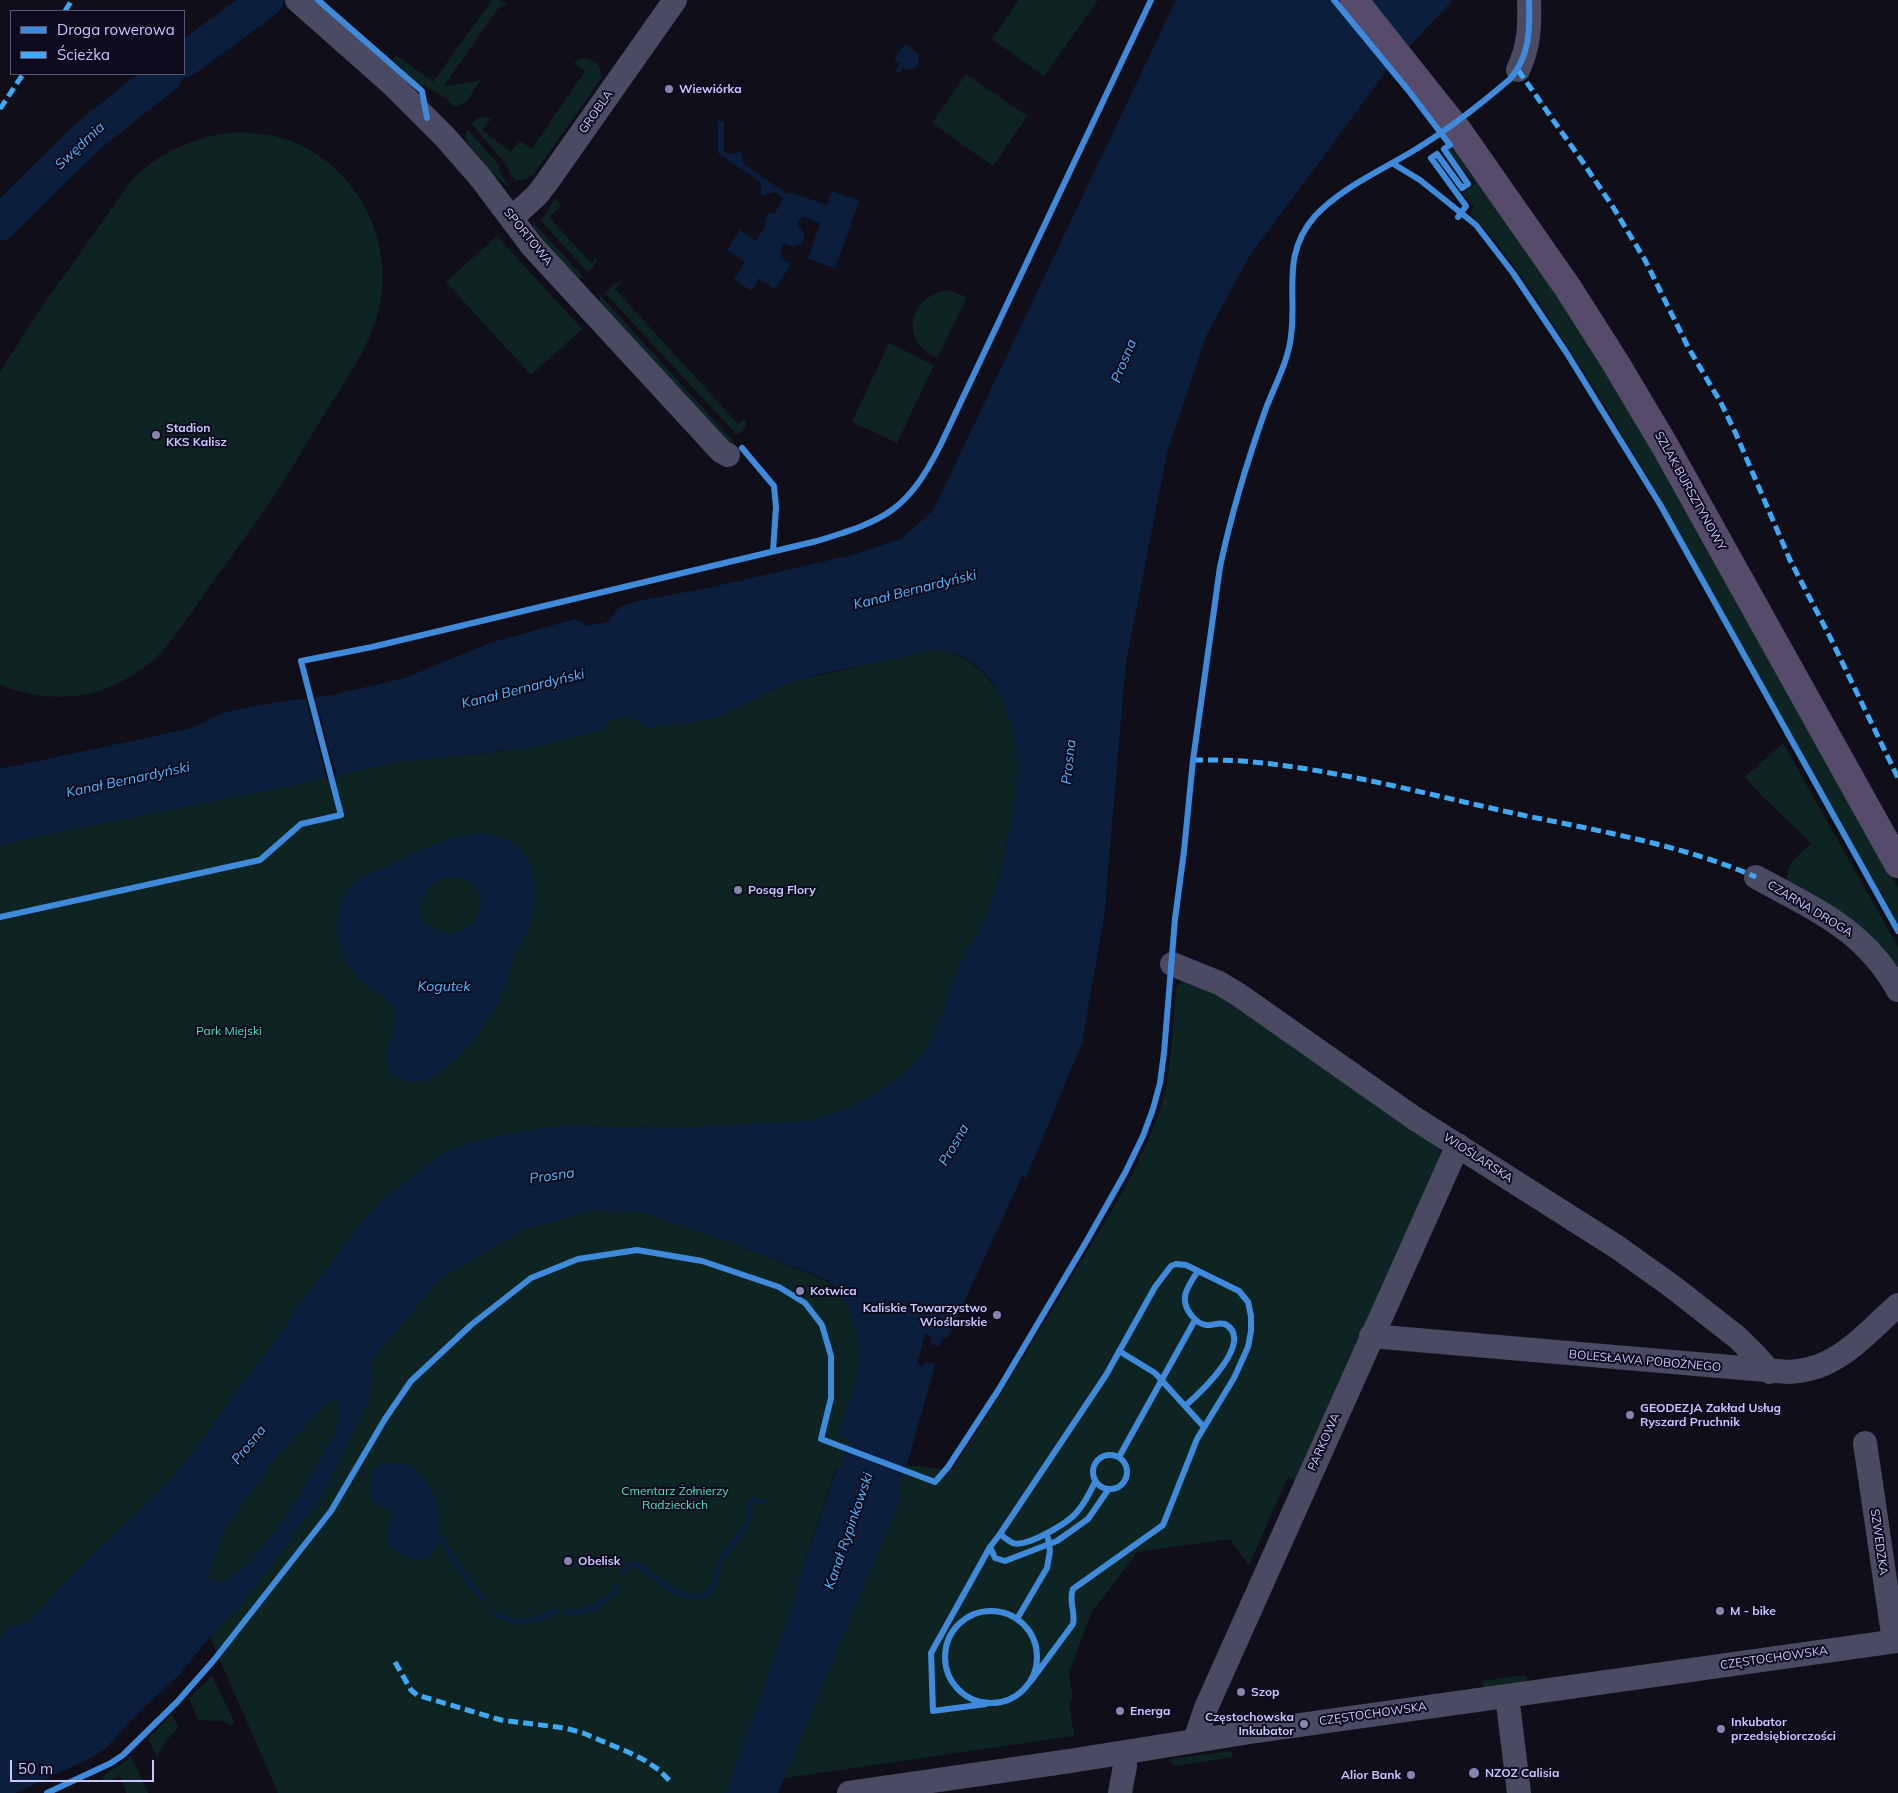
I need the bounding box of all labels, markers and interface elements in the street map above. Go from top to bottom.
legend [10,10,185,75]
text: Droga rowerowa [57,20,175,39]
text: Ścieżka [57,45,110,64]
place label: Wiewiórka [679,82,742,96]
marker: Wiewiórka [663,83,675,95]
street label: GROBLA [576,88,616,136]
water label: Swędrnia [52,119,108,173]
street label: SPORTOWA [500,205,556,269]
water label: Prosna [1108,337,1140,385]
place label: Stadion KKS Kalisz [166,421,227,449]
marker: Stadion KKS Kalisz [150,429,162,441]
street label: SZLAK BURSZTYNOWY [1651,429,1729,553]
water label: Kanał Bernardyński [852,567,978,613]
water label: Kanał Bernardyński [460,666,586,712]
water label: Prosna [1058,738,1080,786]
water label: Kanał Bernardyński [65,759,191,801]
street label: CZARNA DROGA [1765,878,1855,940]
place label: Posąg Flory [748,883,816,897]
marker: Posąg Flory [732,884,744,896]
water label: Kogutek [418,979,470,995]
park label: Park Miejski [196,1024,262,1038]
water label: Prosna [935,1121,973,1169]
street label: WIOŚLARSKA [1440,1130,1516,1186]
water label: Prosna [528,1165,576,1187]
place label: Kotwica [810,1284,857,1298]
marker: Kotwica [794,1285,806,1297]
place label: Kaliskie Towarzystwo Wioślarskie [863,1301,987,1329]
marker: Kaliskie Towarzystwo Wioślarskie [991,1309,1003,1321]
street label: BOLESŁAWA POBOŻNEGO [1568,1347,1722,1375]
place label: GEODEZJA Zakład Usług Ryszard Pruchnik [1640,1401,1781,1429]
marker: GEODEZJA Zakład Usług Ryszard Pruchnik [1624,1409,1636,1421]
street label: PARKOWA [1305,1411,1343,1473]
water label: Prosna [228,1422,270,1468]
water label: Kanał Rypinkowski [821,1470,877,1592]
park label: Cmentarz Żołnierzy Radzieckich [621,1484,729,1512]
street label: SZWEDZKA [1867,1508,1891,1576]
place label: Obelisk [578,1554,620,1568]
marker: Obelisk [562,1555,574,1567]
place label: M - bike [1730,1604,1776,1618]
marker: M - bike [1714,1605,1726,1617]
street label: CZĘSTOCHOWSKA [1719,1643,1829,1673]
place label: Szop [1251,1685,1279,1699]
marker: Szop [1235,1686,1247,1698]
street label: CZĘSTOCHOWSKA [1318,1699,1428,1729]
place label: Energa [1130,1704,1170,1718]
marker: Energa [1114,1705,1126,1717]
place label: Częstochowska Inkubator [1205,1710,1294,1738]
place label: Inkubator przedsiębiorczości [1731,1715,1836,1743]
marker: Częstochowska Inkubator [1298,1718,1310,1730]
marker: Inkubator przedsiębiorczości [1715,1723,1727,1735]
scale bar [12,1750,156,1782]
text: 50 m [18,1759,53,1778]
marker: NZOZ Calisia [1467,1766,1481,1780]
place label: NZOZ Calisia [1485,1766,1559,1780]
place label: Alior Bank [1341,1768,1401,1782]
marker: Alior Bank [1405,1769,1417,1781]

